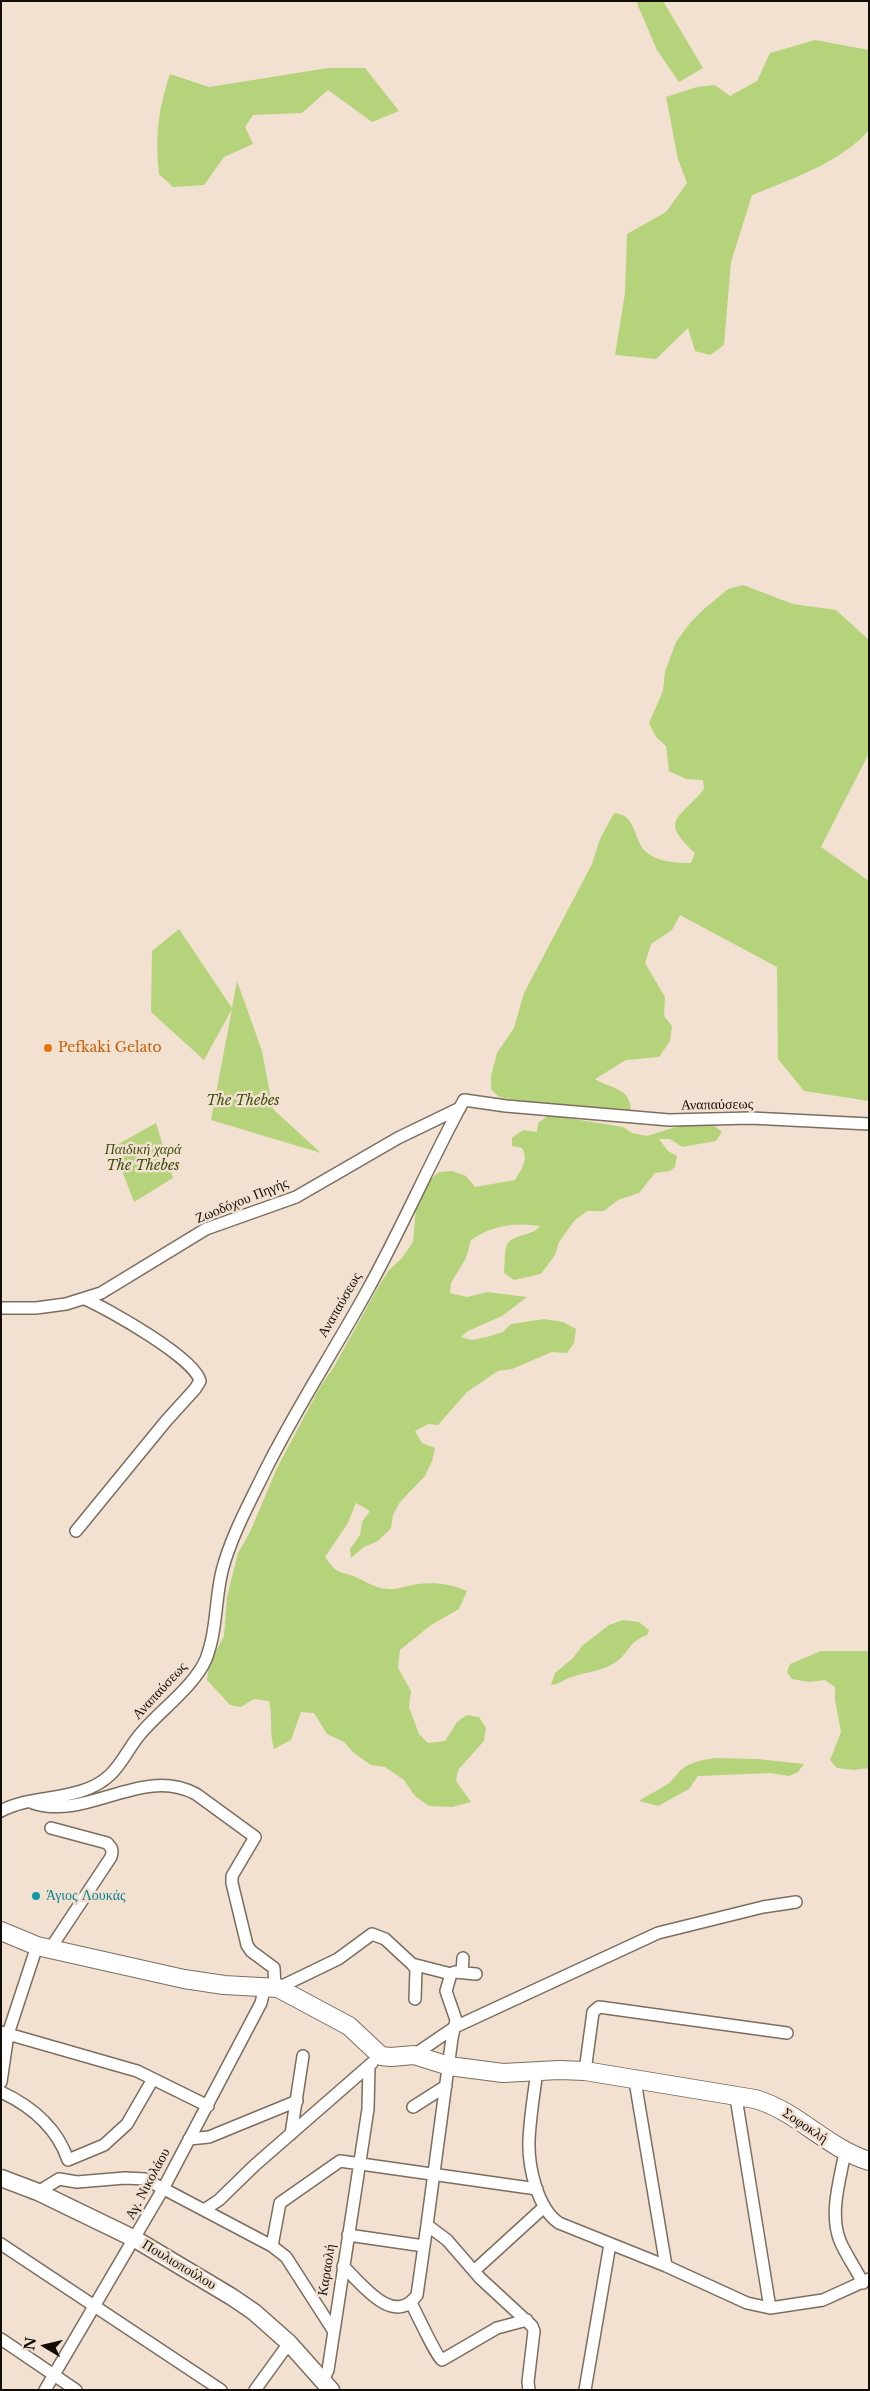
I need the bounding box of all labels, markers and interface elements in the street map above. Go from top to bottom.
place label: Pefkaki Gelato [58,1040,162,1056]
marker: Pefkaki Gelato [42,1042,54,1054]
park label: The Thebes [206,1093,280,1109]
street label: Αναπαύσεως [681,1096,753,1114]
park label: Παιδική χαρά The Thebes [105,1142,181,1174]
street label: Ζωοδόχου Πηγής [193,1175,291,1227]
street label: Αναπαύσεως [315,1270,365,1340]
street label: Αναπαύσεως [129,1659,191,1723]
place label: Άγιος Λουκάς [46,1888,126,1904]
marker: Άγιος Λουκάς [30,1890,42,1902]
street label: Σοφοκλή [779,2105,831,2147]
street label: Αγ. Νικολάου [122,2145,174,2223]
street label: Πουλιοπούλου [139,2236,219,2294]
street label: Καραολή [315,2243,339,2297]
north arrow [20,2321,70,2371]
text: N [20,2336,40,2352]

